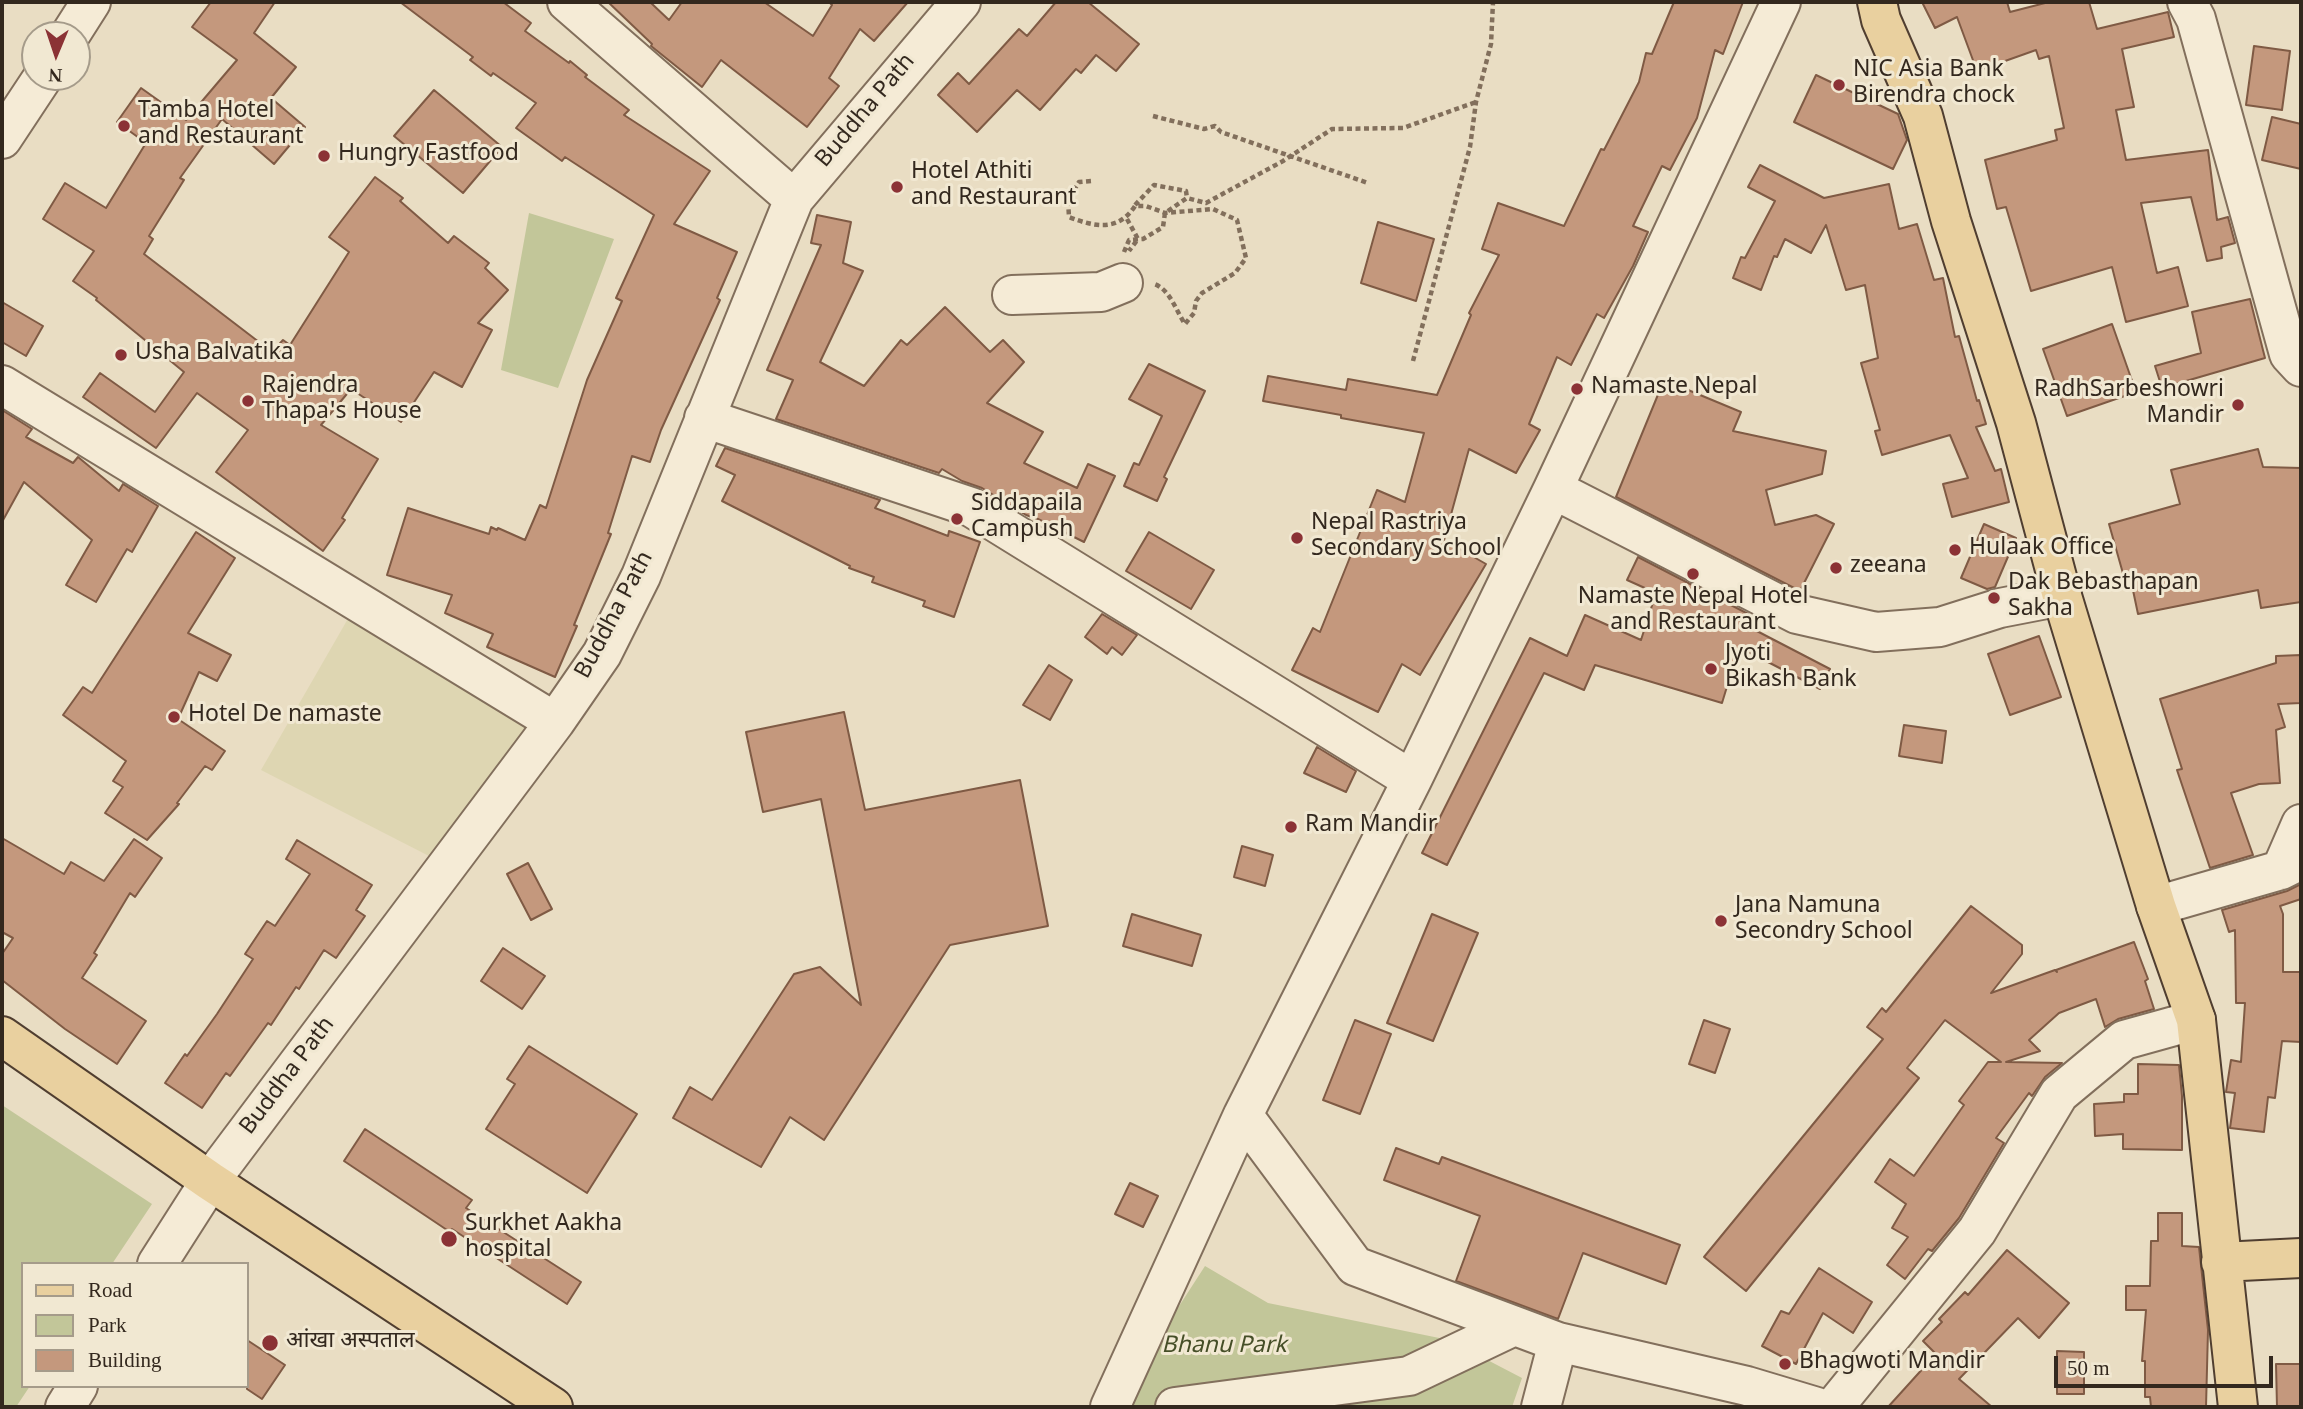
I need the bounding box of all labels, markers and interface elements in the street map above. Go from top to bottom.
north arrow [21,21,91,91]
street label: Buddha Path [811,50,923,174]
place label: NIC Asia Bank Birendra chock [1853,58,2015,112]
text: N [48,65,63,86]
marker: NIC Asia Bank Birendra chock [1831,77,1847,93]
place label: Tamba Hotel and Restaurant [138,99,303,153]
marker: Tamba Hotel and Restaurant [116,118,132,134]
place label: Hungry Fastfood [338,142,519,170]
marker: Hungry Fastfood [316,148,332,164]
place label: Hotel Athiti and Restaurant [911,160,1076,214]
marker: Hotel Athiti and Restaurant [889,179,905,195]
place label: Usha Balvatika [135,341,294,369]
marker: Usha Balvatika [113,347,129,363]
place label: Rajendra Thapa's House [262,374,422,428]
place label: Namaste Nepal [1591,375,1757,403]
place label: RadhSarbeshowri Mandir [2034,378,2224,432]
marker: Namaste Nepal [1569,381,1585,397]
marker: Rajendra Thapa's House [240,393,256,409]
marker: RadhSarbeshowri Mandir [2230,397,2246,413]
place label: Siddapaila Campush [971,492,1083,546]
marker: Siddapaila Campush [949,511,965,527]
place label: Nepal Rastriya Secondary School [1311,511,1502,565]
marker: Nepal Rastriya Secondary School [1289,530,1305,546]
place label: Hulaak Office [1969,536,2114,564]
marker: Hulaak Office [1947,542,1963,558]
street label: Buddha Path [571,548,661,684]
place label: zeeana [1850,554,1927,582]
marker: zeeana [1828,560,1844,576]
marker: Namaste Nepal Hotel and Restaurant [1685,566,1701,582]
place label: Dak Bebasthapan Sakha [2008,571,2199,625]
place label: Namaste Nepal Hotel and Restaurant [1578,585,1808,639]
marker: Dak Bebasthapan Sakha [1986,590,2002,606]
place label: Jyoti Bikash Bank [1725,642,1857,696]
marker: Jyoti Bikash Bank [1703,661,1719,677]
place label: Hotel De namaste [188,703,382,731]
marker: Hotel De namaste [166,709,182,725]
place label: Ram Mandir [1305,813,1437,841]
marker: Ram Mandir [1283,819,1299,835]
place label: Jana Namuna Secondry School [1735,894,1913,948]
marker: Jana Namuna Secondry School [1713,913,1729,929]
street label: Buddha Path [236,1013,342,1141]
place label: Surkhet Aakha hospital [465,1212,622,1266]
marker: Surkhet Aakha hospital [439,1229,459,1249]
legend [21,1262,248,1388]
text: Road [88,1278,132,1302]
text: Park [88,1313,127,1337]
place label: आंखा अस्पताल [286,1329,415,1357]
marker: आंखा अस्पताल [260,1333,280,1353]
park label: Bhanu Park [1161,1334,1287,1362]
scale bar [2058,1342,2277,1386]
text: Building [88,1348,162,1372]
place label: Bhagwoti Mandir [1799,1350,1985,1378]
marker: Bhagwoti Mandir [1777,1356,1793,1372]
text: 50 m [2067,1356,2110,1380]

